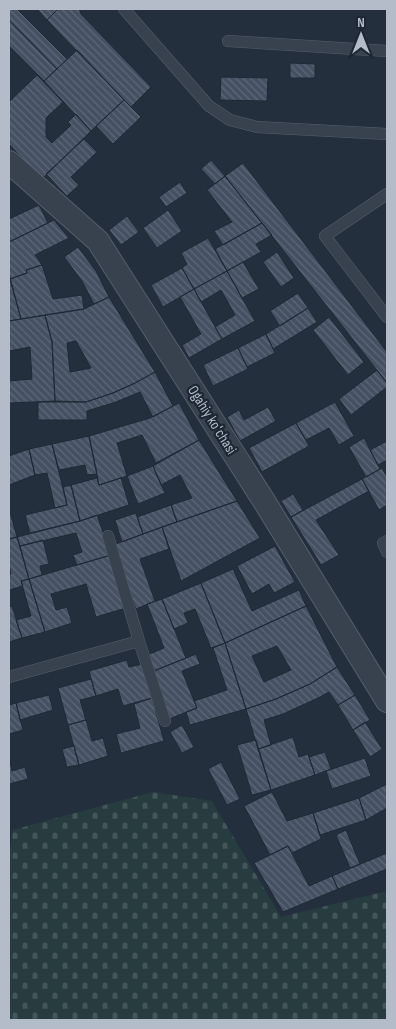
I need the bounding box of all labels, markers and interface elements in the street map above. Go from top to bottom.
north arrow [336,10,386,60]
text: N [357,14,365,31]
street label: Ogahiy koʻchasi [183,382,241,458]

